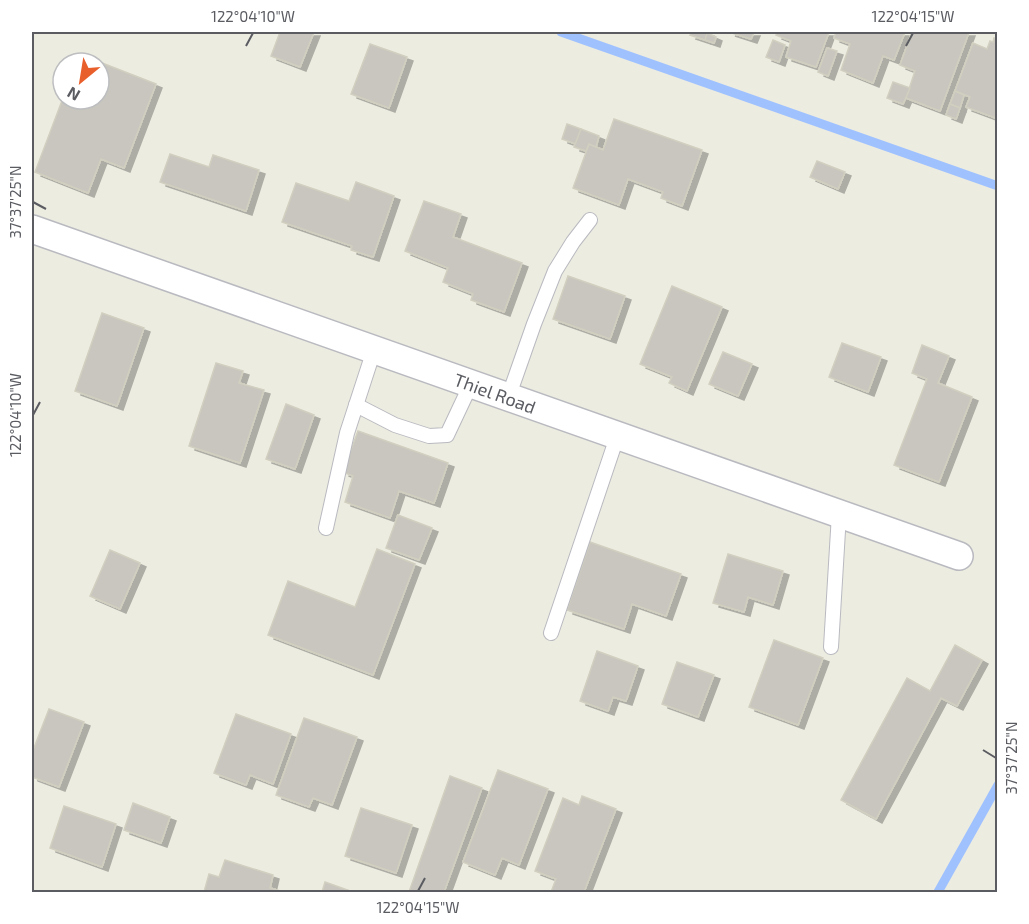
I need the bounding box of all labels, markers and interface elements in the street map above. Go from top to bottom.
text: 122°04'10"W [211,7,295,25]
text: 122°04'15"W [871,7,955,25]
north arrow [51,51,111,111]
text: N [63,83,83,106]
text: 37°37'25"N [6,166,24,238]
street label: Thiel Road [451,368,539,418]
text: 122°04'10"W [6,373,24,457]
text: 37°37'25"N [1002,722,1020,794]
text: 122°04'15"W [376,898,460,916]

